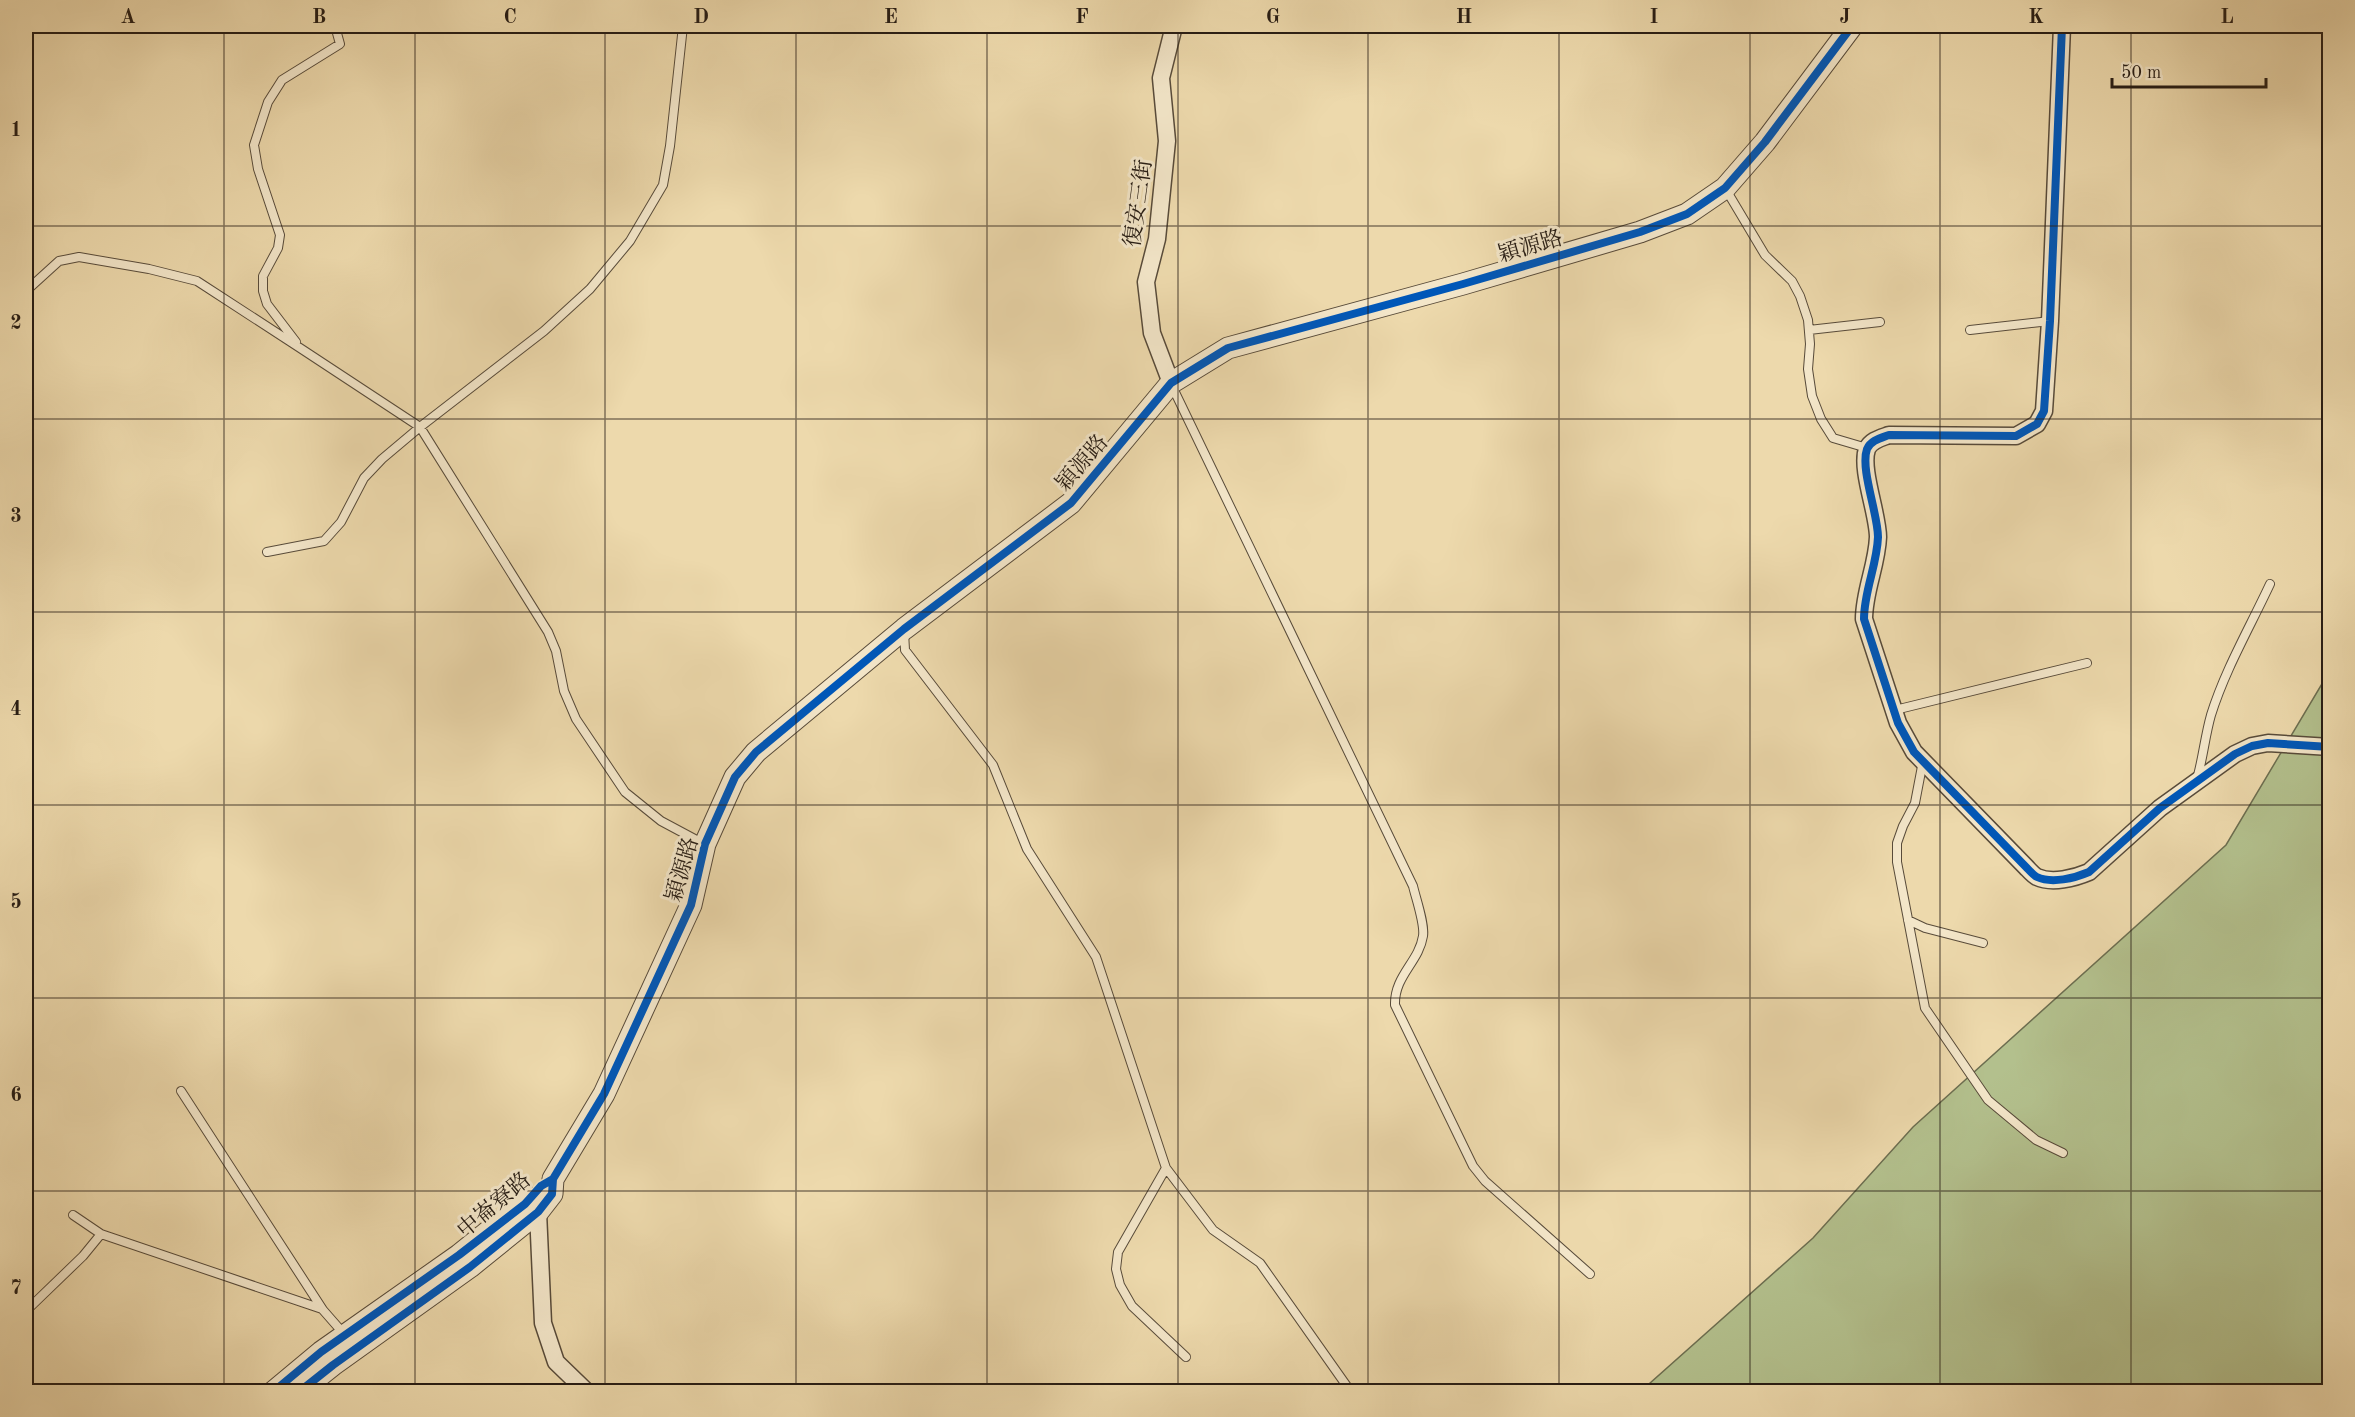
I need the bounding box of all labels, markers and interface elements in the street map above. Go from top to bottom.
text: A [120,8,136,28]
text: B [312,8,326,28]
text: C [503,8,517,28]
text: D [693,8,709,28]
text: E [884,8,898,28]
text: F [1075,8,1089,28]
text: G [1266,8,1280,28]
text: H [1456,8,1472,28]
text: I [1650,8,1658,28]
text: J [1840,8,1851,28]
text: K [2028,8,2044,28]
text: L [2220,8,2234,28]
scale bar [2112,51,2266,89]
text: 50 m [2121,64,2161,82]
text: 1 [10,121,22,141]
street label: 復安三街 [1120,158,1156,248]
street label: 穎源路 [1495,225,1565,267]
text: 2 [10,314,22,334]
street label: 穎源路 [1051,430,1112,495]
text: 3 [10,507,22,527]
text: 4 [10,700,22,720]
street label: 穎源路 [661,834,703,904]
text: 5 [10,892,22,913]
text: 6 [10,1086,22,1106]
street label: 中崙寮路 [452,1167,535,1242]
text: 7 [10,1279,22,1299]

